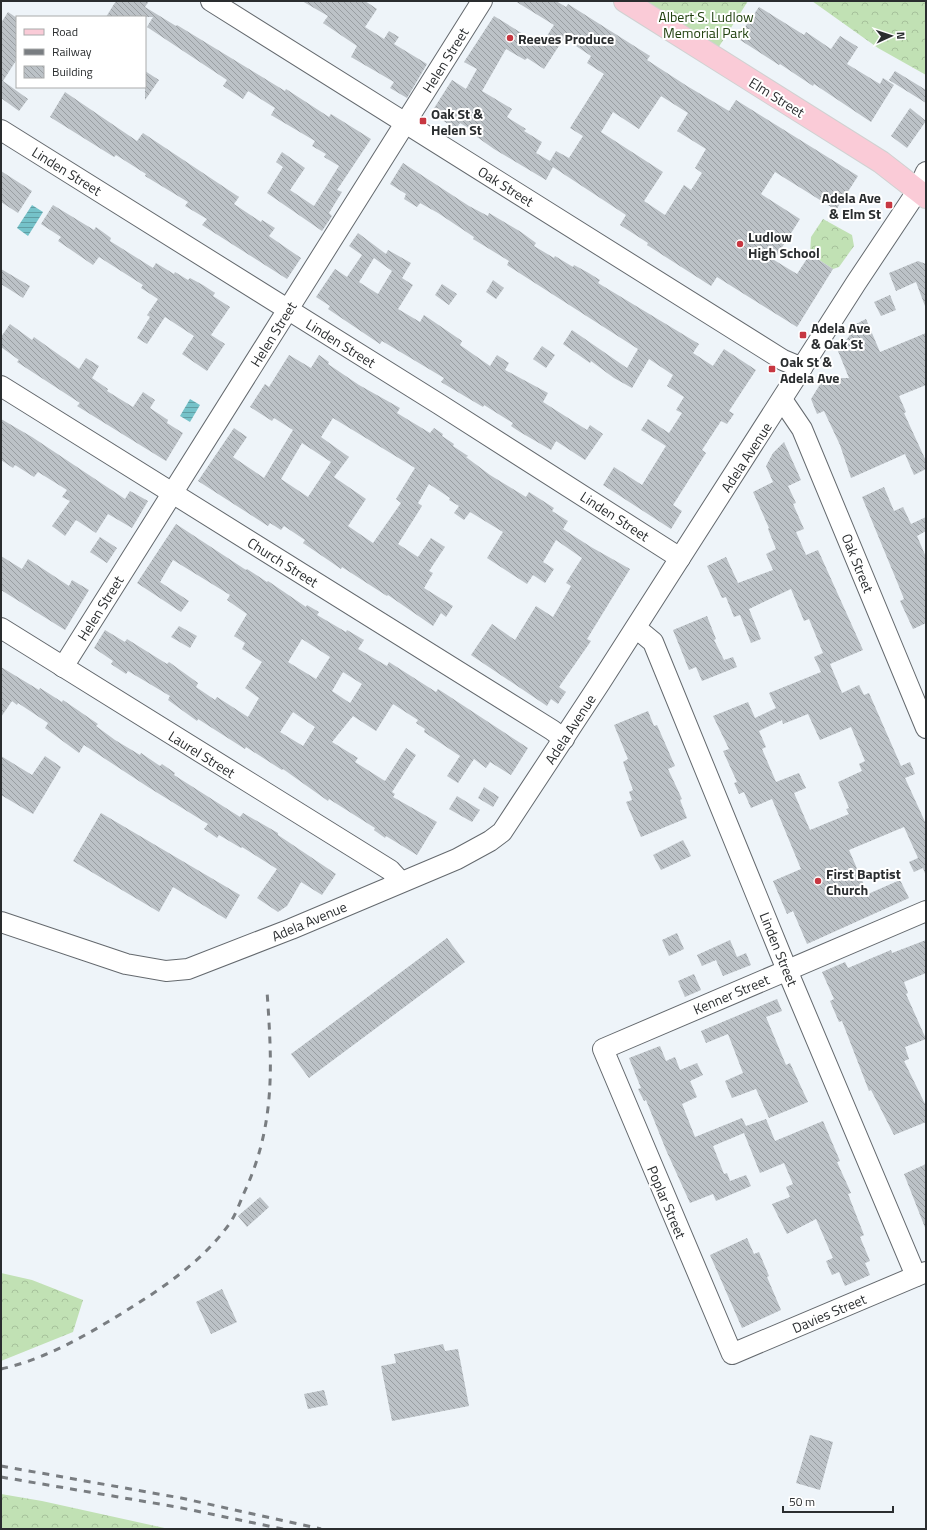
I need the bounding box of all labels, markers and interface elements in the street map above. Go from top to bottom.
park label: Albert S. Ludlow Memorial Park [658,6,754,43]
legend [16,16,146,88]
north arrow [871,16,911,56]
text: Road [52,22,78,41]
street label: Helen Street [417,23,473,97]
place label: Reeves Produce [518,28,614,49]
text: N [893,31,909,40]
marker: Reeves Produce [505,33,515,43]
text: Railway [52,42,92,61]
text: Building [52,62,93,81]
street label: Elm Street [745,72,809,122]
place label: Oak St & Helen St [431,103,483,140]
marker: Oak St & Helen St [418,116,428,126]
street label: Linden Street [28,141,106,201]
street label: Oak Street [474,161,538,211]
place label: Adela Ave & Elm St [822,187,881,224]
marker: Adela Ave & Elm St [884,200,894,210]
place label: Ludlow High School [748,226,820,263]
marker: Ludlow High School [735,239,745,249]
street label: Helen Street [245,297,301,371]
street label: Linden Street [302,313,380,373]
place label: Adela Ave & Oak St [811,317,870,354]
marker: Adela Ave & Oak St [798,330,808,340]
place label: Oak St & Adela Ave [780,351,839,388]
marker: Oak St & Adela Ave [767,364,777,374]
street label: Adela Avenue [715,418,777,496]
street label: Linden Street [576,486,654,546]
street label: Oak Street [837,530,879,596]
street label: Church Street [243,532,323,592]
street label: Helen Street [72,571,128,645]
street label: Adela Avenue [539,690,601,768]
street label: Laurel Street [164,725,240,783]
place label: First Baptist Church [826,863,901,900]
marker: First Baptist Church [813,876,823,886]
street label: Adela Avenue [268,896,350,946]
street label: Linden Street [755,909,803,989]
street label: Kenner Street [690,968,772,1019]
street label: Poplar Street [642,1162,692,1242]
street label: Davies Street [789,1288,869,1338]
scale bar [783,1488,893,1514]
text: 50 m [789,1492,815,1511]

